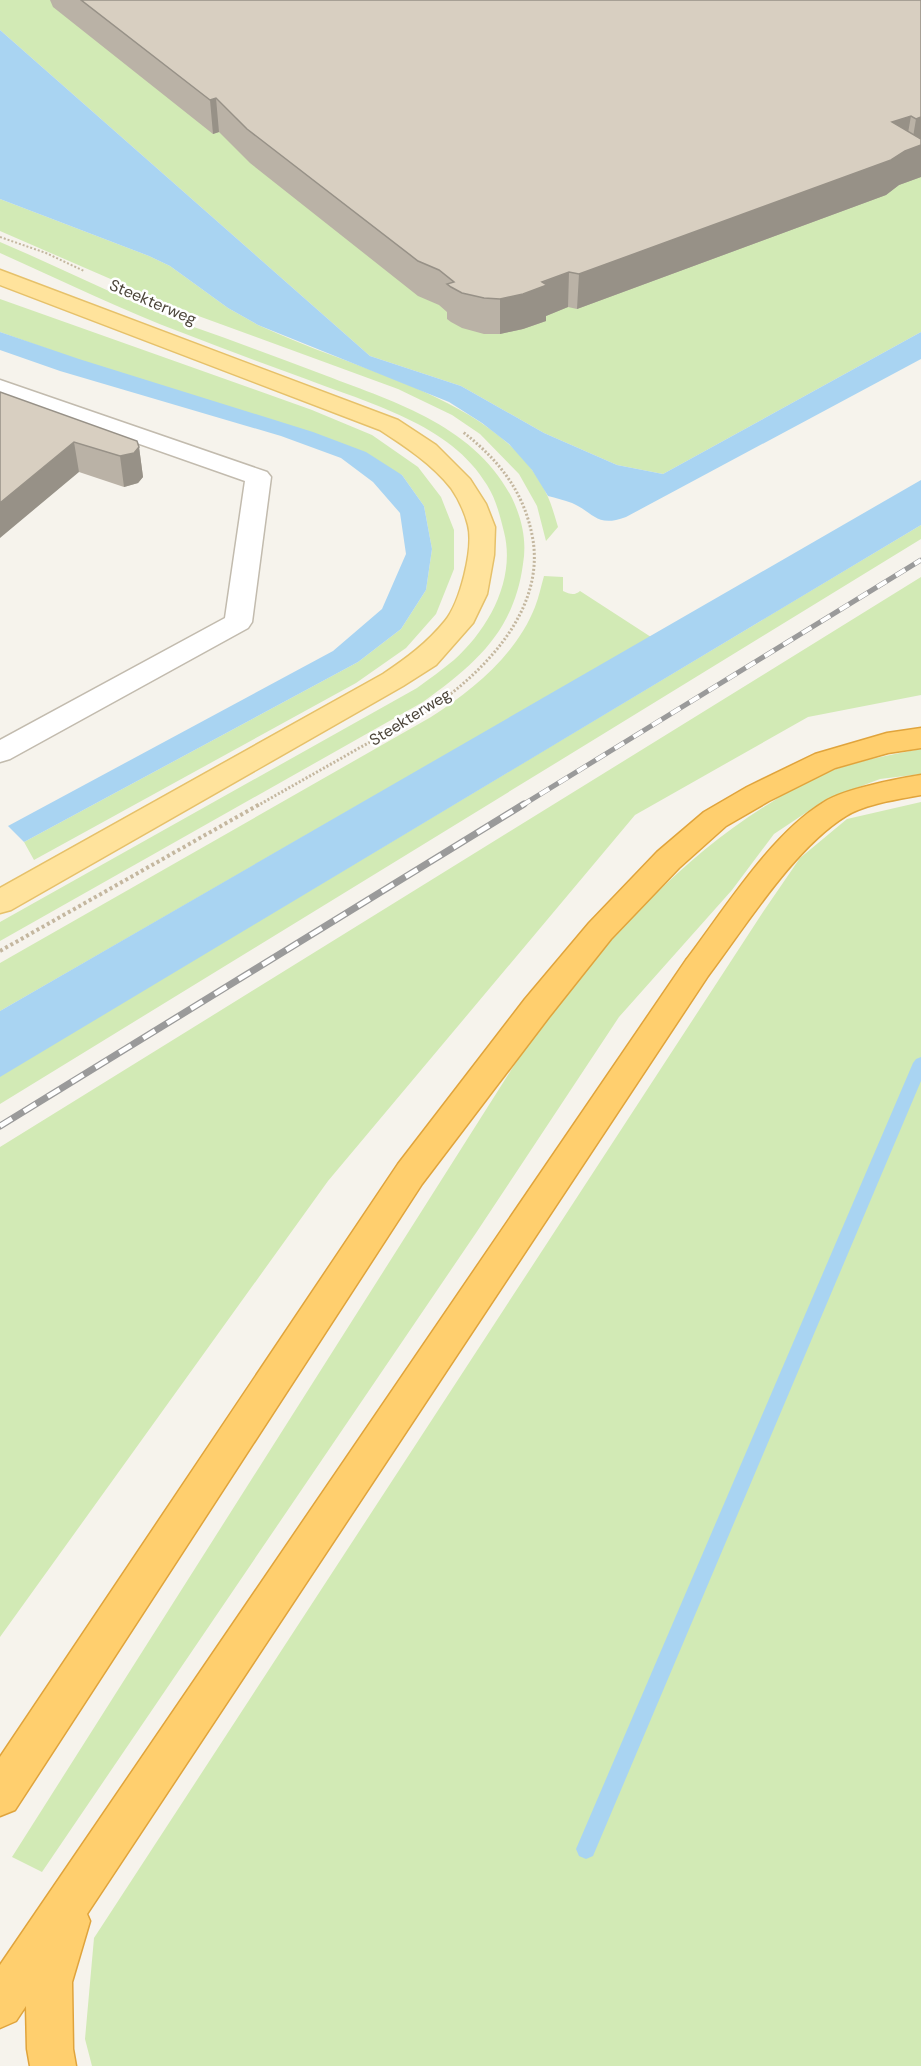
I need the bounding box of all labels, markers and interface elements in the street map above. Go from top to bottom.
street label: Steekterweg [106,274,200,330]
street label: Steekterweg [365,684,455,750]

